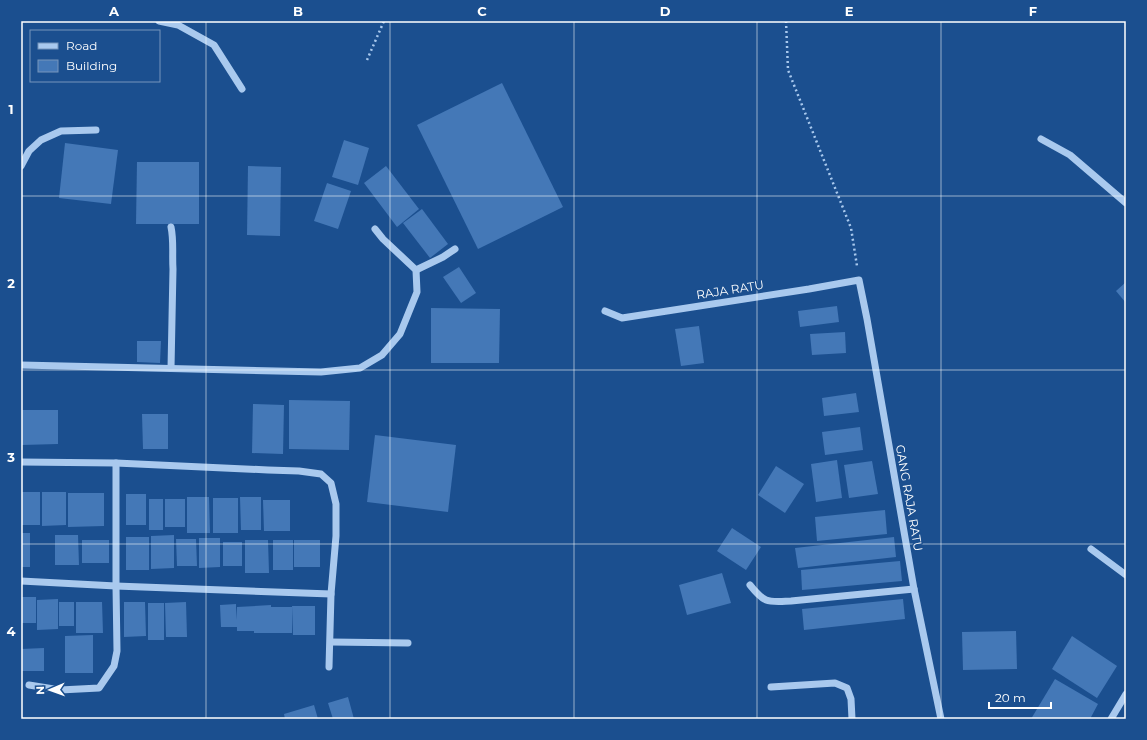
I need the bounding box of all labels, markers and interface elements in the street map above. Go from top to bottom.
text: A [108,3,120,19]
text: B [293,3,303,19]
text: C [477,3,487,19]
text: D [660,3,671,19]
text: E [845,3,854,19]
text: F [1029,3,1037,19]
legend [30,30,160,82]
text: Road [66,38,97,53]
text: Building [66,58,117,73]
text: 1 [8,101,14,117]
text: 2 [7,275,15,291]
street label: RAJA RATU [695,277,765,302]
street label: GANG RAJA RATU [893,443,926,552]
text: 3 [6,449,15,465]
text: 4 [7,623,16,639]
north arrow [30,670,70,710]
scale bar [989,684,1051,710]
text: N [33,686,47,695]
text: 20 m [995,690,1026,705]

